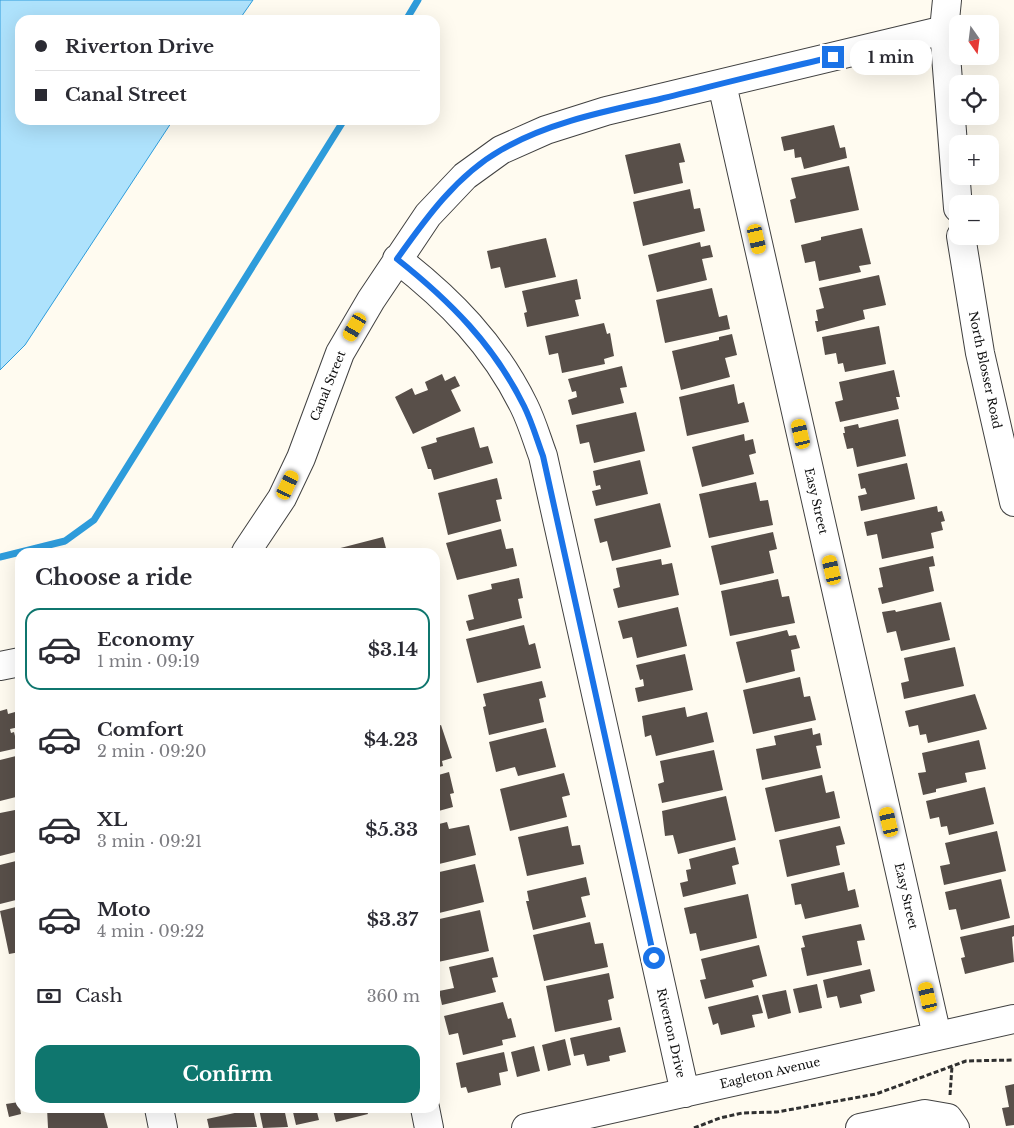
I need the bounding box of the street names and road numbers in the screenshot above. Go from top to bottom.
street label: North Blosser Road [966,310,1005,430]
street label: Canal Street [307,348,349,423]
street label: Easy Street [802,466,831,536]
street label: Easy Street [892,861,921,931]
street label: Riverton Drive [654,987,689,1079]
street label: Eagleton Avenue [718,1054,822,1091]

